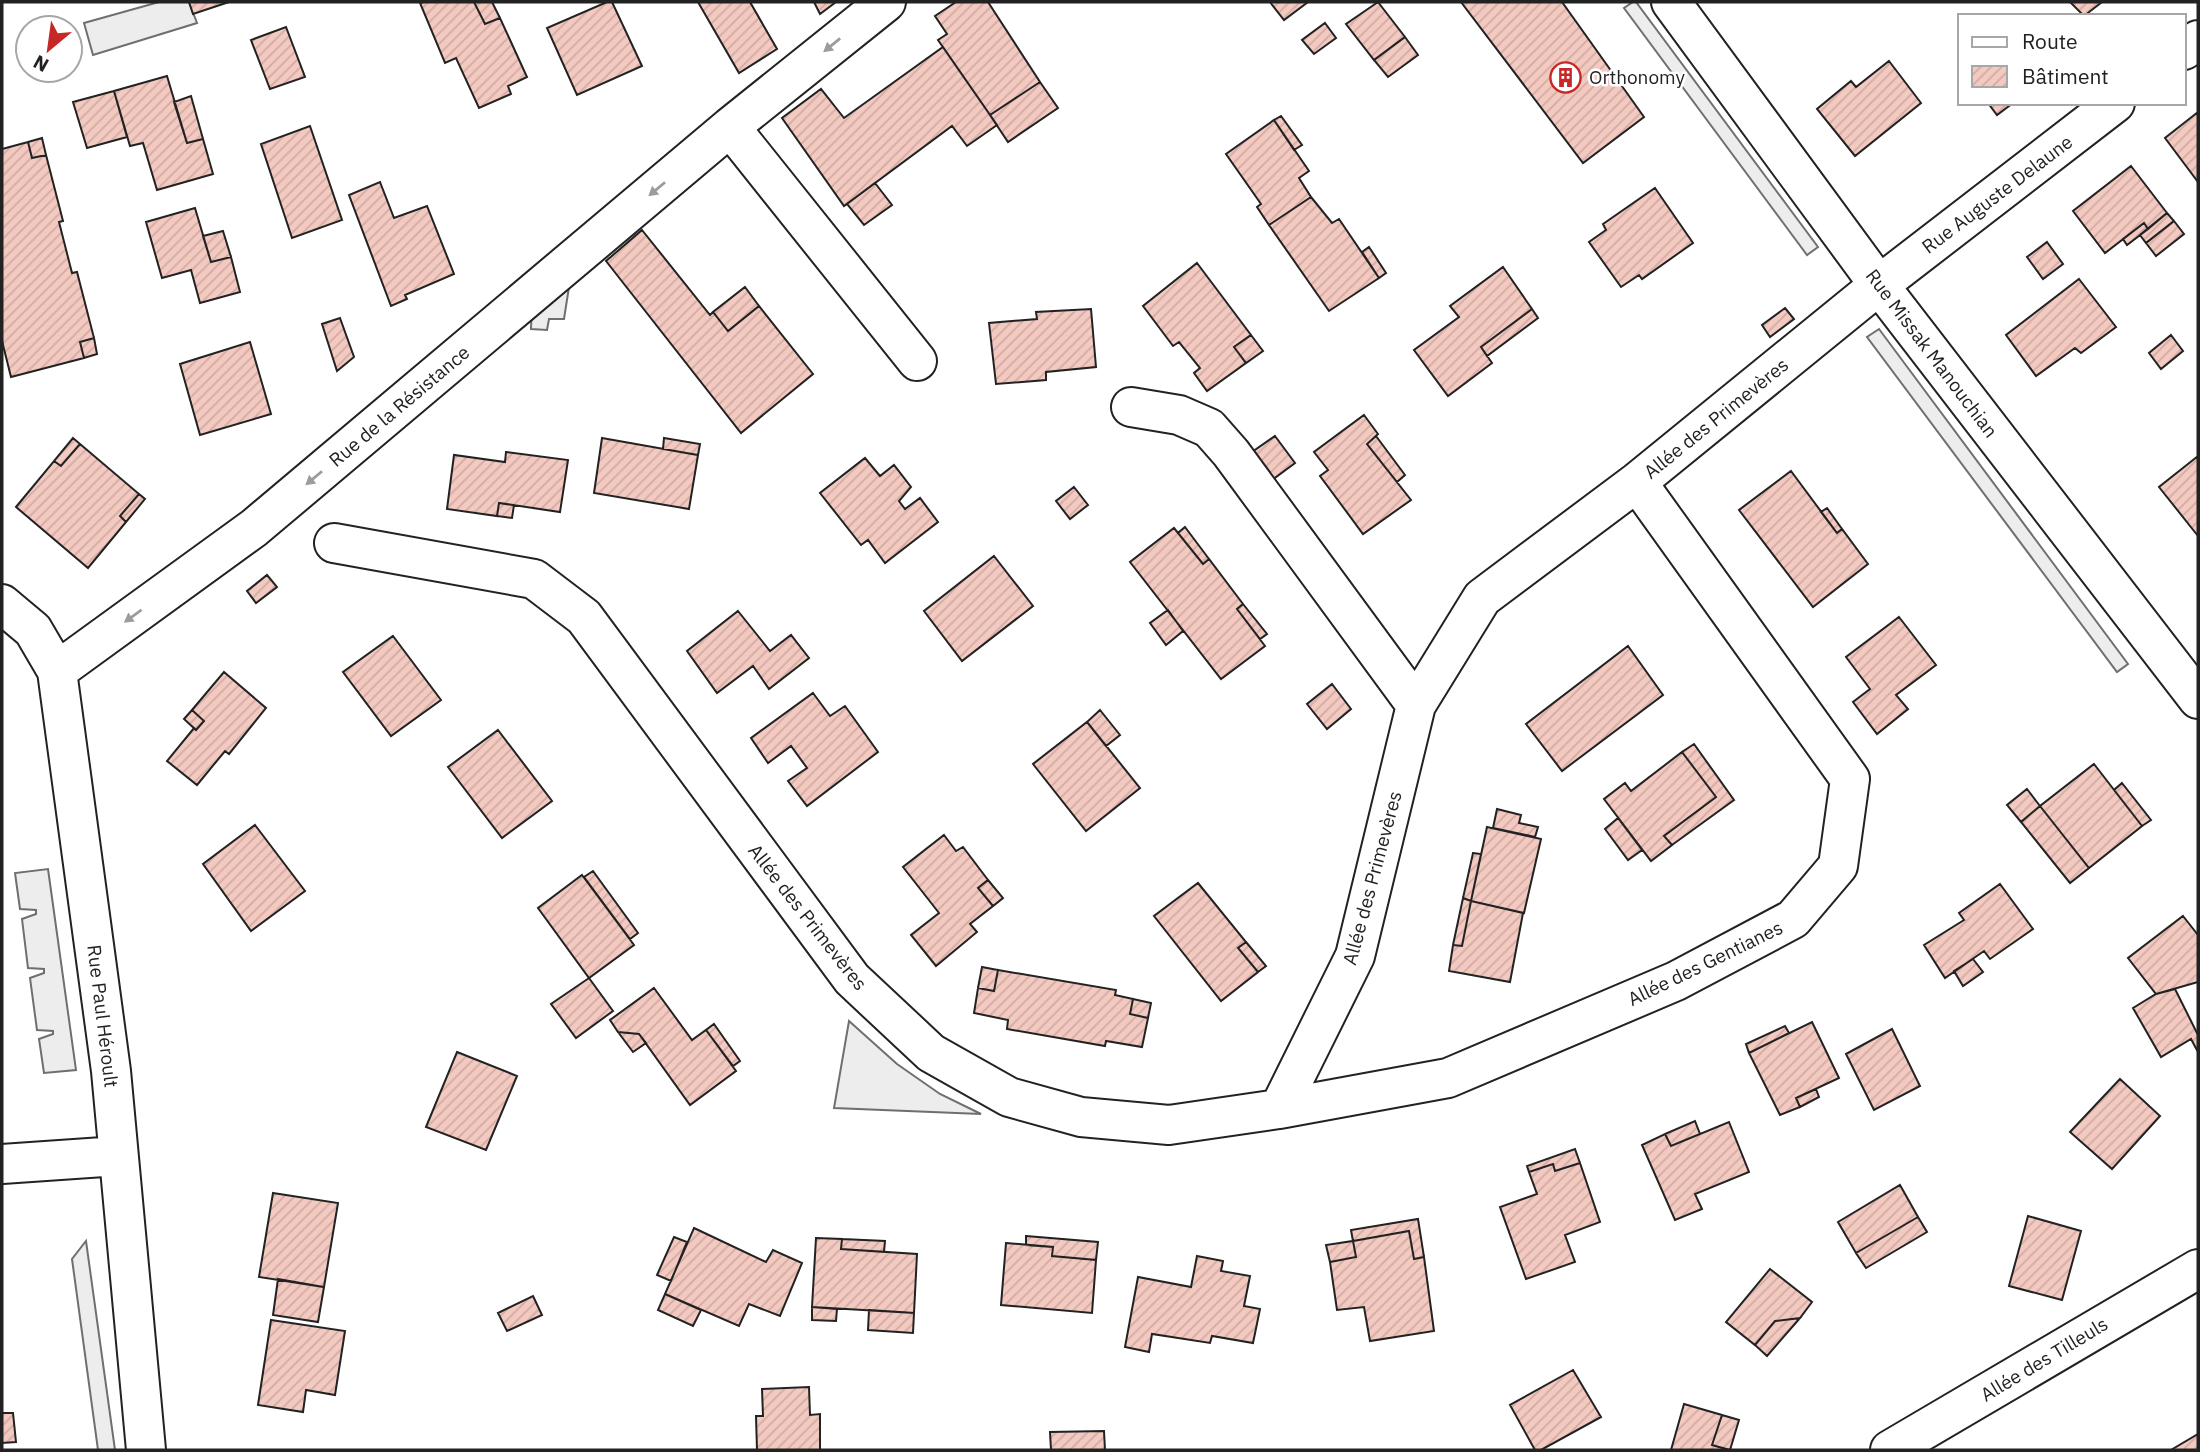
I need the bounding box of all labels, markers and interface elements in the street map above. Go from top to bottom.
north arrow [14,14,84,84]
legend [1958,14,2186,105]
text: Route [2022,27,2078,55]
one-way arrow [824,37,842,52]
text: N [29,50,53,78]
building icon: Orthonomy [1549,60,1583,94]
text: Bâtiment [2022,62,2109,90]
place label: Orthonomy [1589,65,1685,89]
street label: Rue Auguste Delaune [1917,129,2077,259]
one-way arrow [648,181,665,196]
street label: Rue Missak Manouchian [1861,264,2003,442]
street label: Rue de la Résistance [324,340,474,472]
street label: Allée des Primevères [1639,352,1793,484]
one-way arrow [305,470,323,486]
one-way arrow [124,609,143,623]
street label: Allée des Primevères [1337,788,1407,968]
street label: Allée des Primevères [743,839,873,995]
street label: Allée des Gentianes [1624,915,1786,1011]
street label: Rue Paul Héroult [82,943,124,1089]
street label: Allée des Tilleuls [1976,1312,2112,1406]

